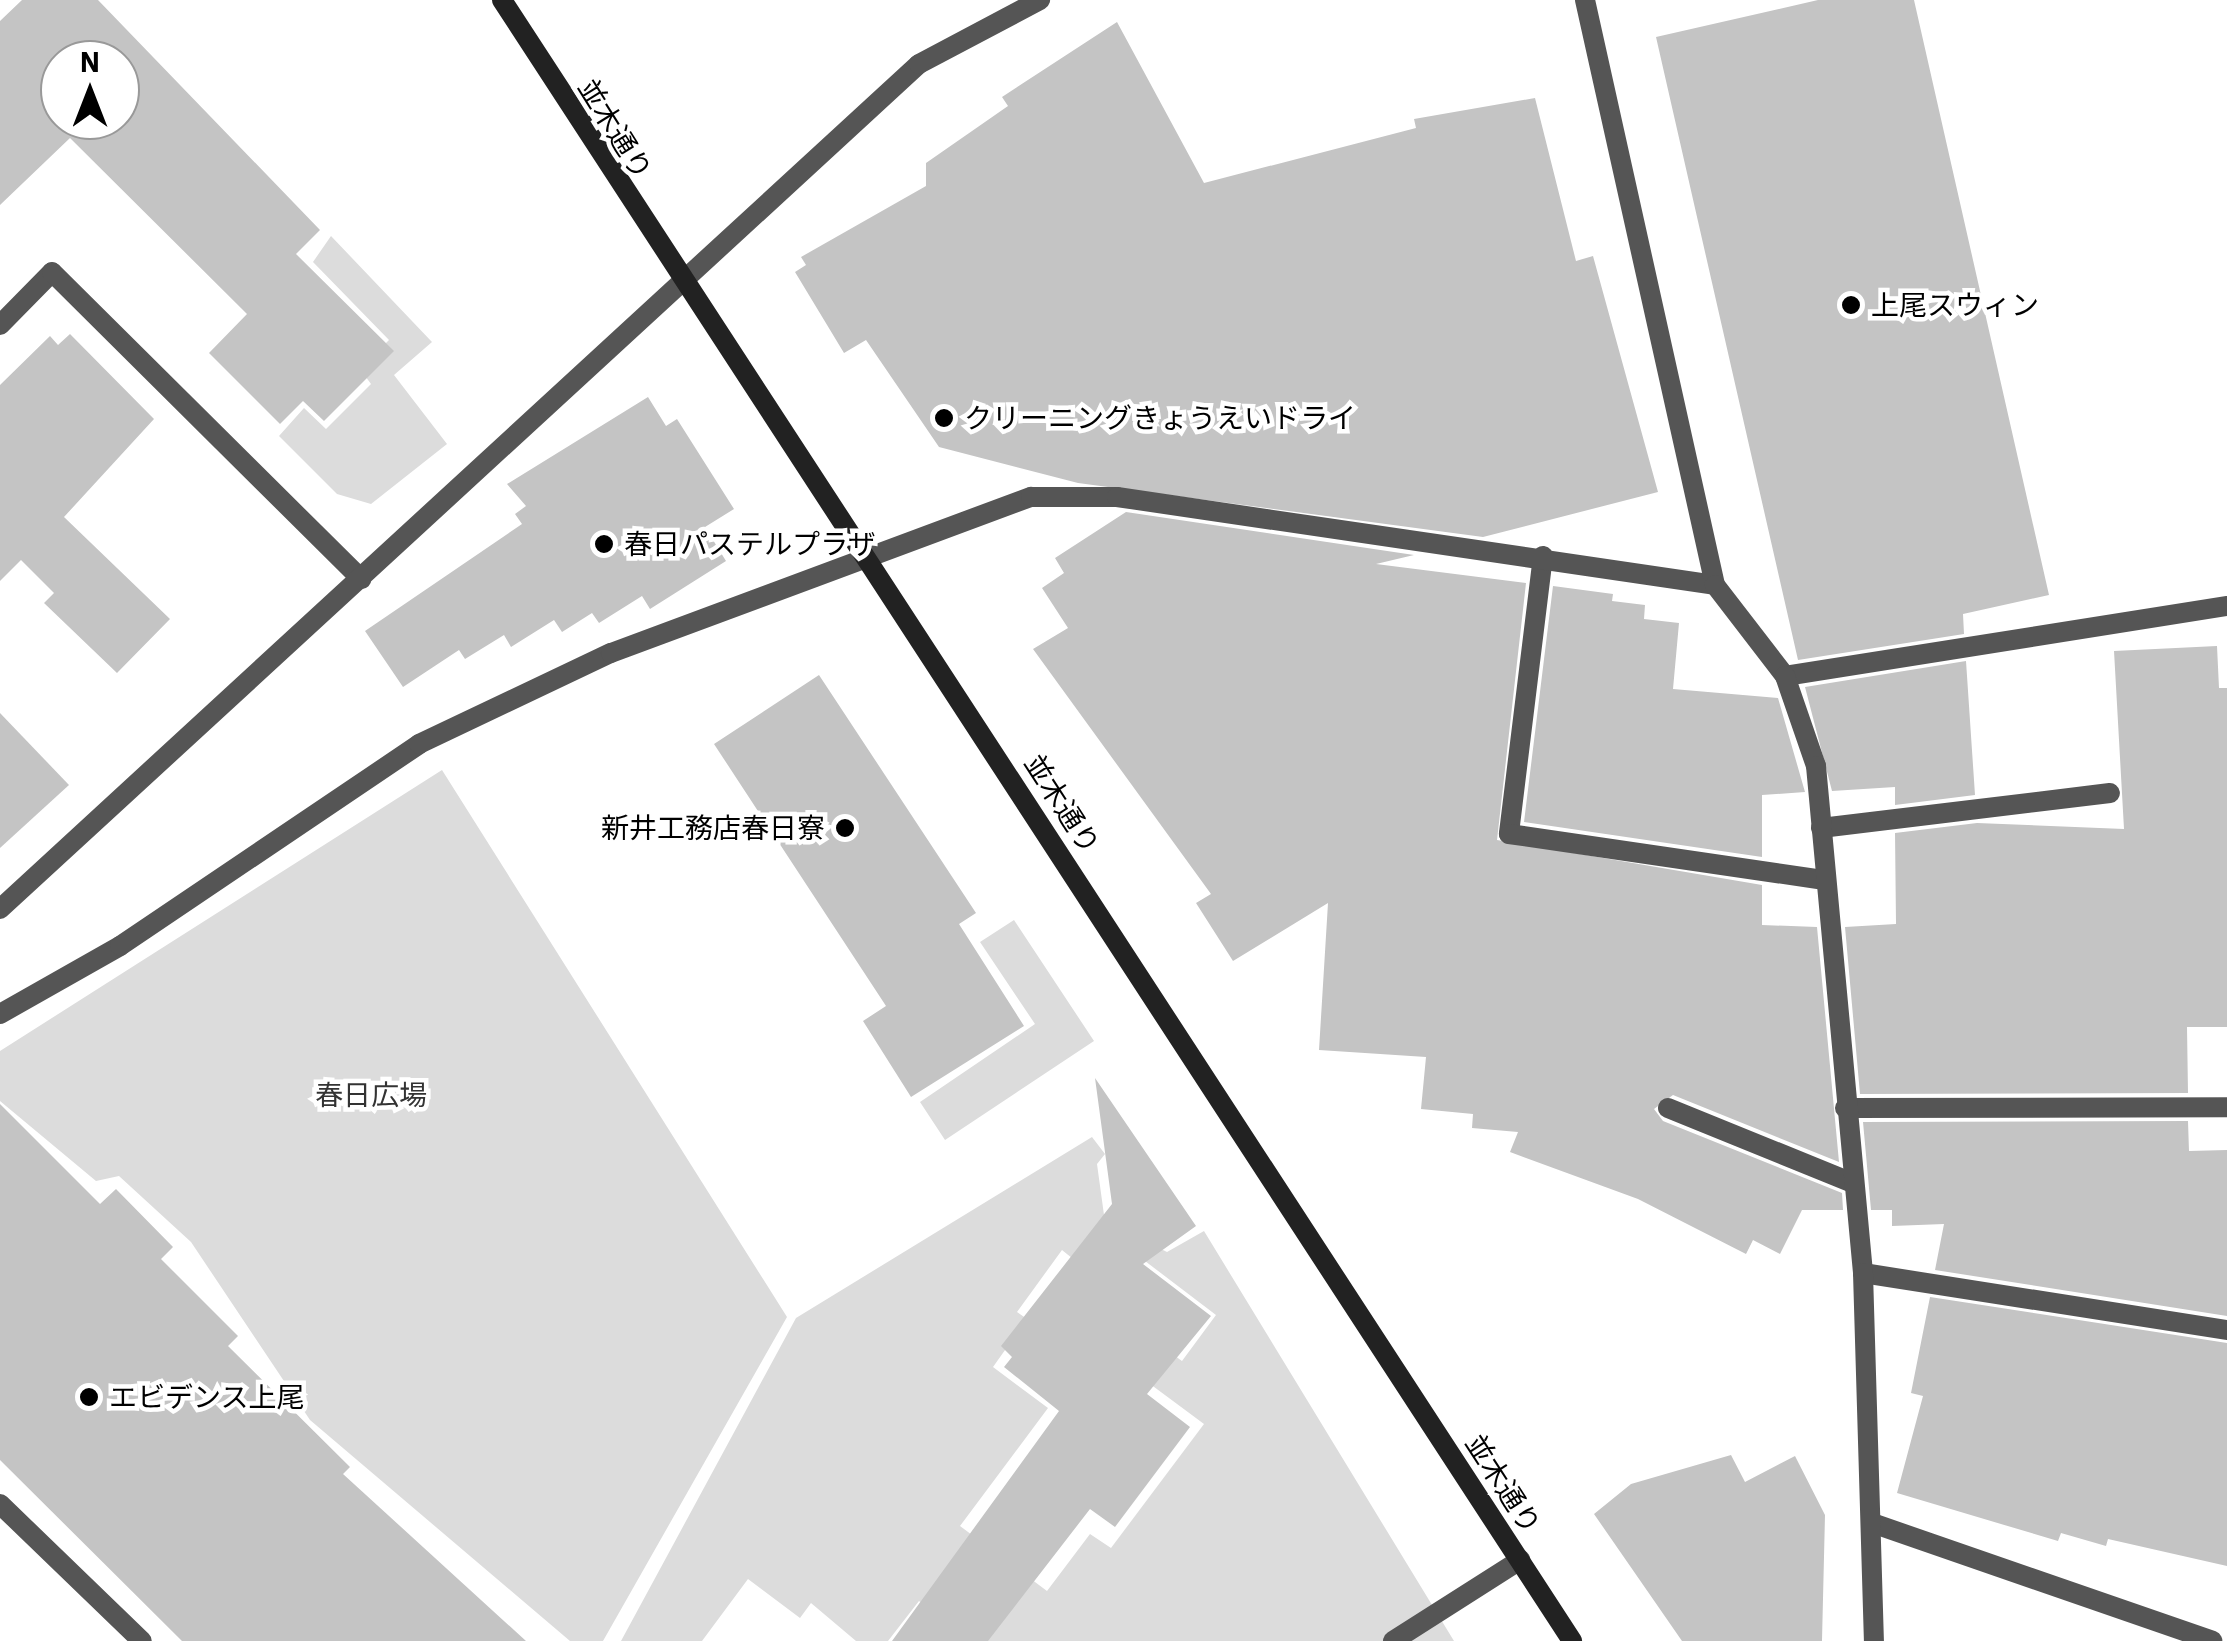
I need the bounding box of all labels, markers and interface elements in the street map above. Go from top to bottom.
north arrow [40,40,140,140]
text: N [80,43,100,80]
street label: 並木通り [571,73,659,185]
place label: 上尾スウィン [1871,288,2039,322]
marker: 上尾スウィン [1840,294,1862,316]
place label: クリーニングきょうえいドライ [964,401,1356,435]
marker: クリーニングきょうえいドライ [933,407,955,429]
place label: 春日パステルプラザ [624,527,876,561]
marker: 春日パステルプラザ [593,533,615,555]
street label: 並木通り [1017,748,1107,860]
place label: 新井工務店春日寮 [601,811,825,845]
marker: 新井工務店春日寮 [834,817,856,839]
park label: 春日広場 [315,1078,427,1112]
place label: エビデンス上尾 [109,1380,305,1414]
marker: エビデンス上尾 [78,1386,100,1408]
street label: 並木通り [1458,1428,1548,1540]

